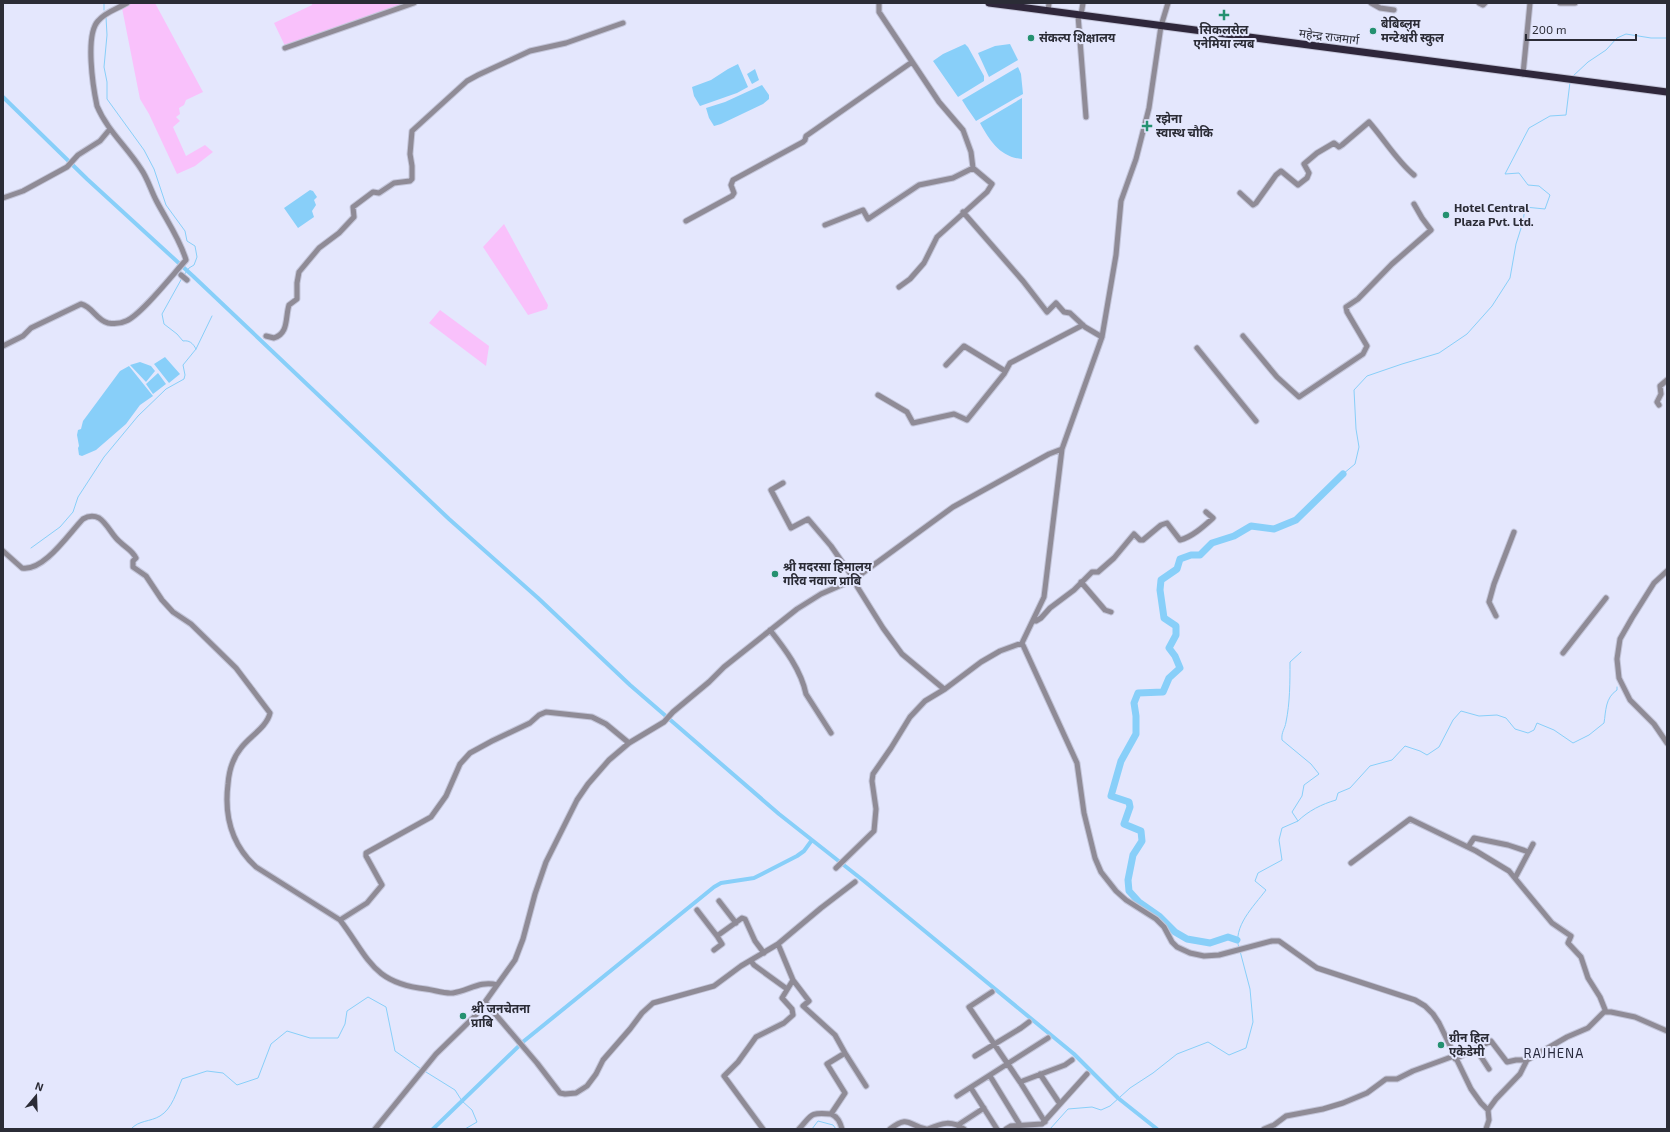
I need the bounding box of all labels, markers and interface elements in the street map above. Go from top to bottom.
marker: सिकलसेल एनेमिया ल्यब [1218,9,1230,21]
place label: बेबिब्लुम मन्टेश्वरी स्कुल [1381,16,1445,47]
scale bar [1526,16,1636,42]
place label: सिकलसेल एनेमिया ल्यब [1194,22,1255,50]
text: 200 m [1532,22,1566,36]
street label: महेन्द्र राजमार्ग [1298,25,1361,47]
marker: बेबिब्लुम मन्टेश्वरी स्कुल [1368,26,1378,36]
place label: संकल्प शिक्षालय [1039,30,1116,44]
marker: संकल्प शिक्षालय [1026,33,1036,43]
place label: रझेना स्वास्थ चौकि [1156,111,1214,139]
marker: रझेना स्वास्थ चौकि [1141,120,1153,132]
place label: Hotel Central Plaza Pvt. Ltd. [1454,200,1534,228]
marker: Hotel Central Plaza Pvt. Ltd. [1441,210,1451,220]
place label: श्री मदरसा हिमालय गरिव नवाज प्राबि [783,559,872,587]
marker: श्री मदरसा हिमालय गरिव नवाज प्राबि [770,569,780,579]
place label: श्री जनचेतना प्राबि [471,1001,531,1029]
marker: श्री जनचेतना प्राबि [458,1011,468,1021]
place label: ग्रीन हिल एकेडेमी [1449,1030,1490,1058]
marker: ग्रीन हिल एकेडेमी [1436,1040,1446,1050]
district label: RAJHENA [1524,1045,1584,1061]
north arrow [16,1076,56,1116]
text: N [34,1079,45,1094]

